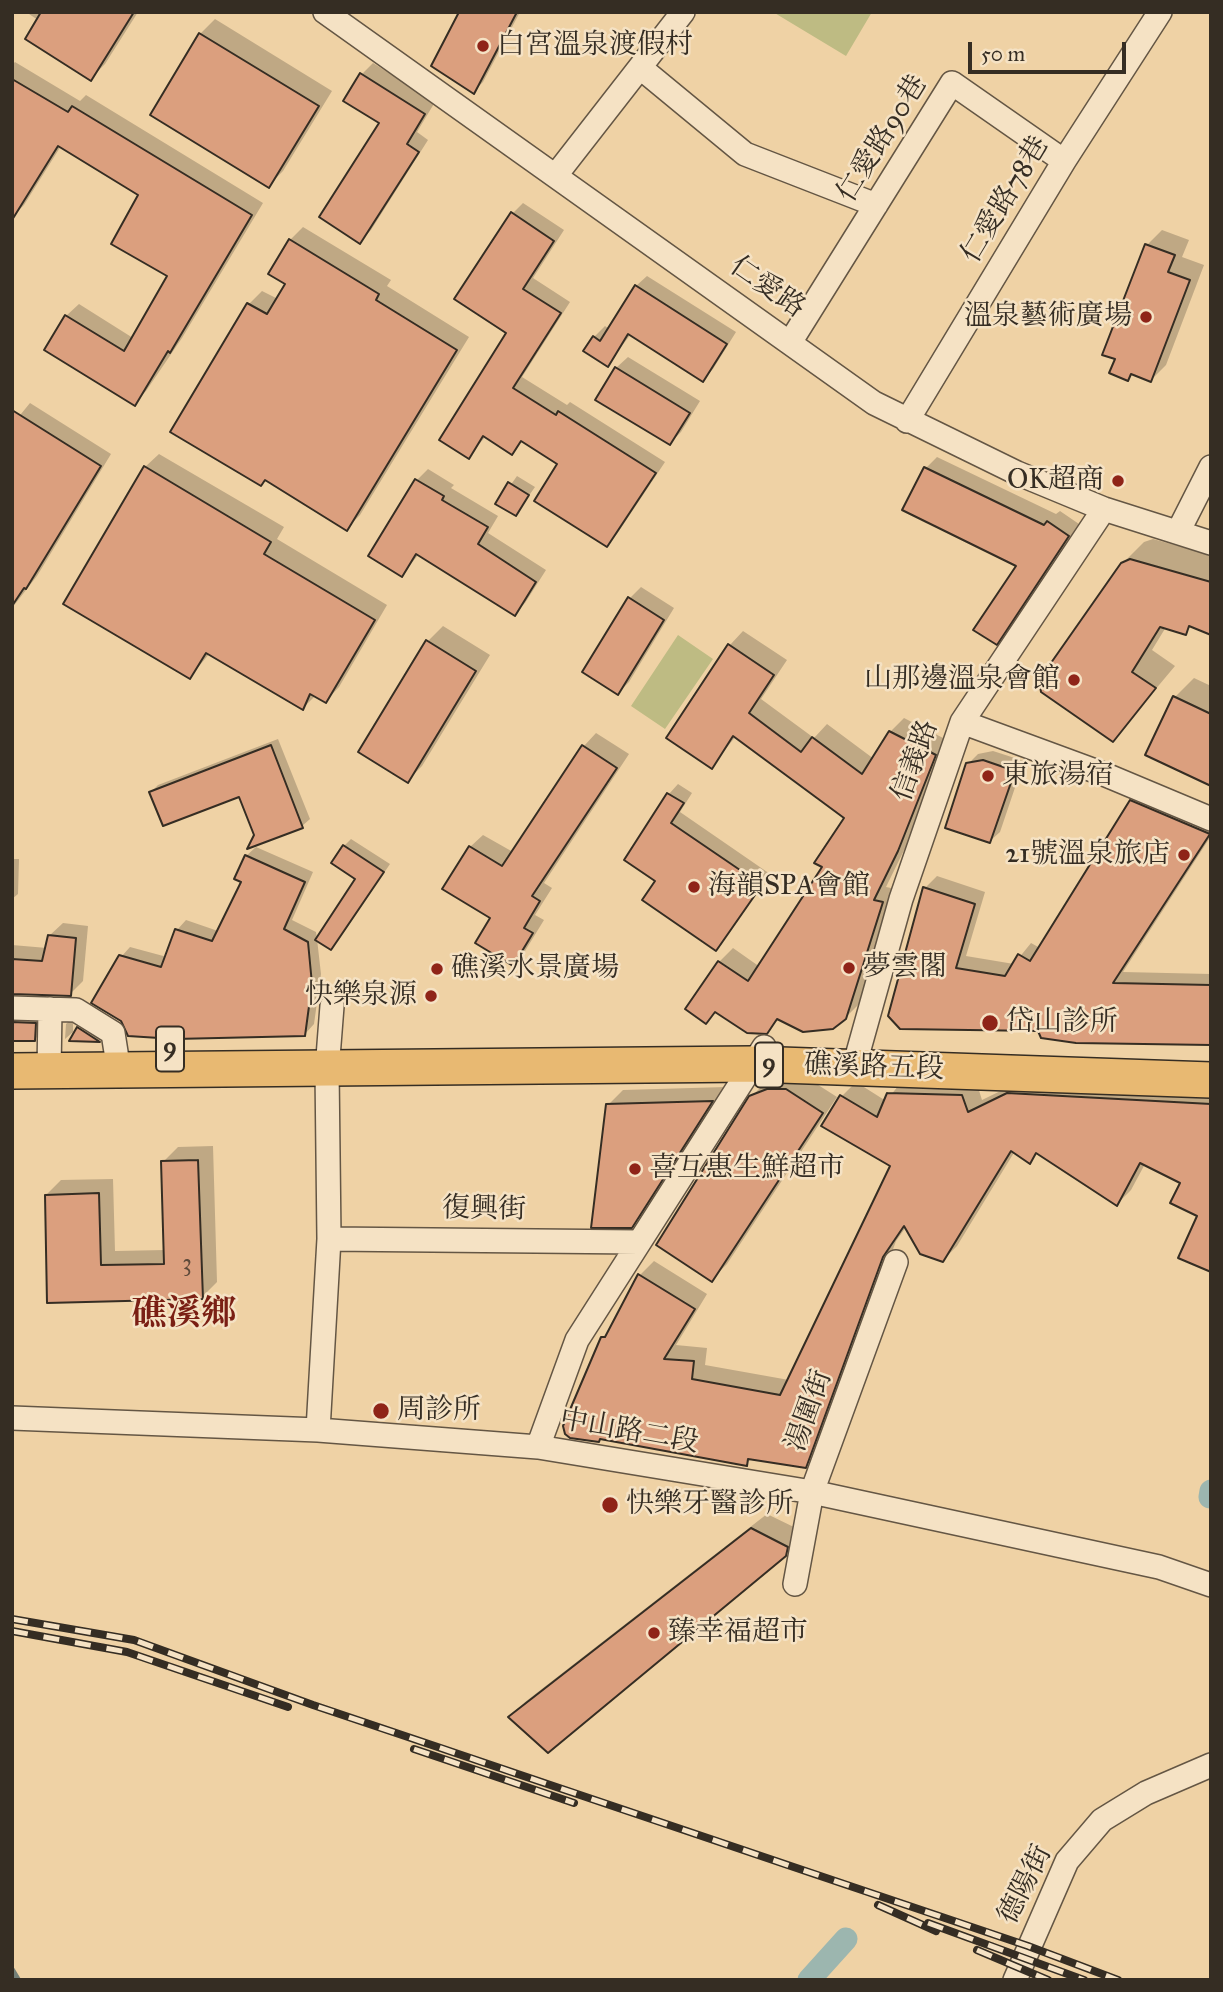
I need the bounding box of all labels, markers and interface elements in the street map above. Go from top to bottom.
scale bar [971,28,1128,72]
place label: 白宮溫泉渡假村 [497,29,693,63]
marker: 白宮溫泉渡假村 [475,38,491,54]
text: 50 m [981,41,1025,67]
street label: 仁愛路90巷 [831,69,935,209]
street label: 仁愛路78巷 [955,131,1057,269]
street label: 仁愛路 [723,250,811,326]
place label: 溫泉藝術廣場 [964,300,1132,334]
marker: 溫泉藝術廣場 [1138,309,1154,325]
place label: OK超商 [1007,464,1104,498]
marker: OK超商 [1110,473,1126,489]
place label: 山那邊溫泉會館 [864,663,1060,697]
marker: 山那邊溫泉會館 [1066,672,1082,688]
street label: 信義路 [886,716,946,806]
place label: 東旅湯宿 [1002,759,1114,793]
marker: 東旅湯宿 [980,768,996,784]
place label: 21號溫泉旅店 [1005,838,1170,872]
marker: 21號溫泉旅店 [1176,847,1192,863]
place label: 海韻SPA會館 [708,870,870,904]
marker: 海韻SPA會館 [686,879,702,895]
place label: 夢雲閣 [863,951,947,985]
place label: 礁溪水景廣場 [451,952,619,986]
marker: 夢雲閣 [841,960,857,976]
marker: 礁溪水景廣場 [429,961,445,977]
place label: 快樂泉源 [305,979,417,1013]
marker: 快樂泉源 [423,988,439,1004]
place label: 岱山診所 [1006,1006,1118,1040]
marker: 岱山診所 [980,1013,1000,1033]
road number: 9 [156,1026,184,1072]
road number: 9 [755,1042,783,1088]
street label: 礁溪路五段 [803,1049,945,1087]
place label: 喜互惠生鮮超市 [649,1152,845,1186]
marker: 喜互惠生鮮超市 [627,1161,643,1177]
street label: 復興街 [442,1192,526,1228]
house number: 3 [182,1250,192,1278]
district label: 礁溪鄉 [132,1294,236,1336]
street label: 湯圍街 [780,1366,840,1456]
place label: 周診所 [397,1394,481,1428]
marker: 周診所 [371,1401,391,1421]
street label: 中山路二段 [557,1403,701,1461]
place label: 快樂牙醫診所 [626,1488,794,1522]
marker: 快樂牙醫診所 [600,1495,620,1515]
place label: 臻幸福超市 [668,1616,808,1650]
marker: 臻幸福超市 [646,1625,662,1641]
street label: 德陽街 [992,1840,1060,1930]

